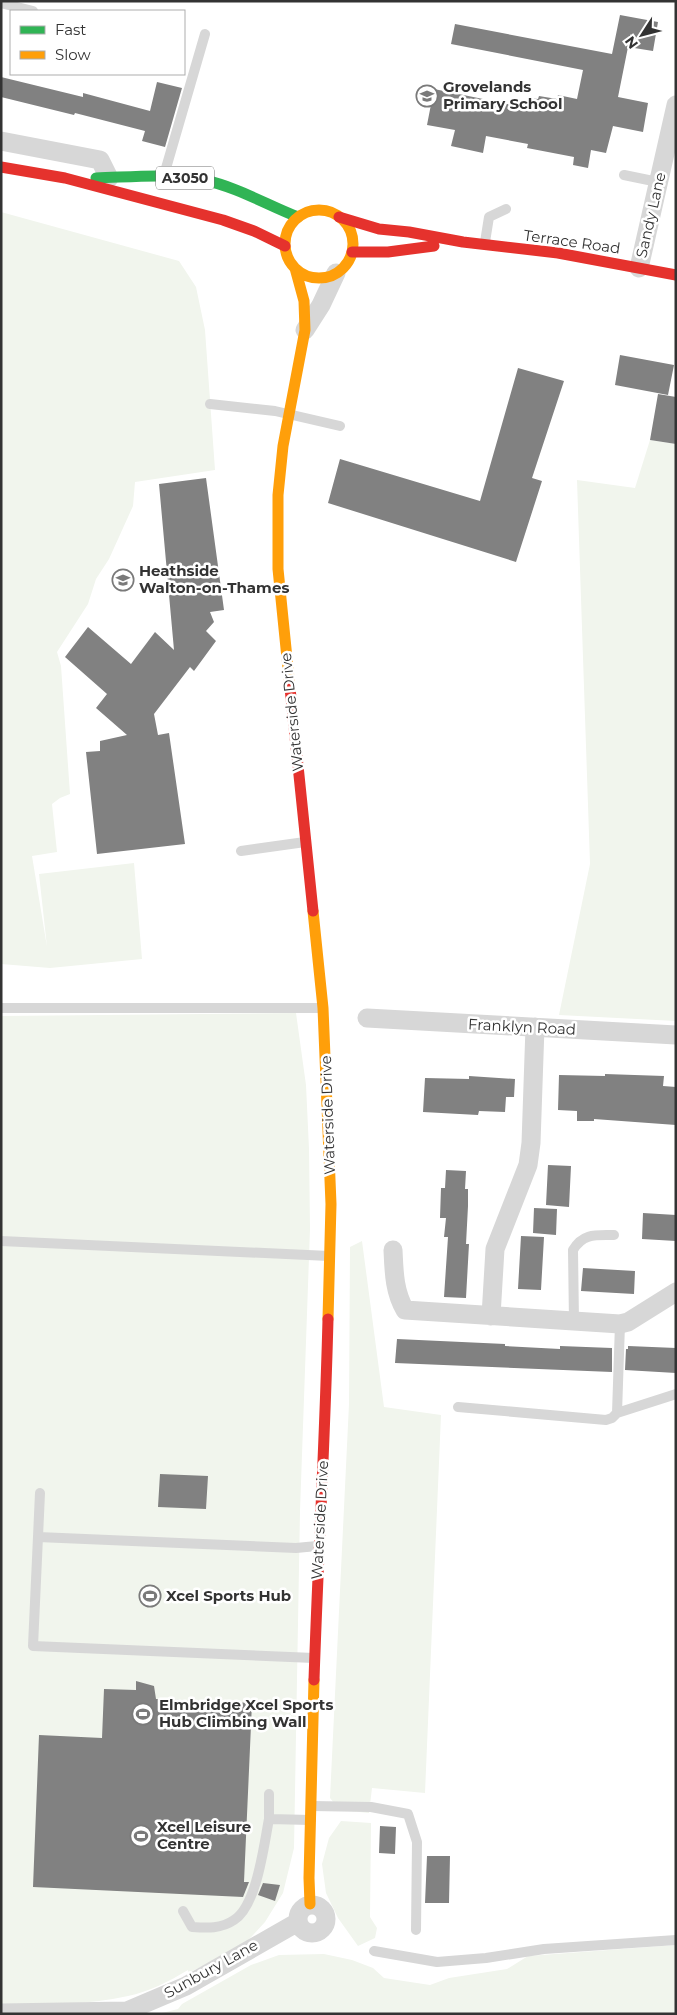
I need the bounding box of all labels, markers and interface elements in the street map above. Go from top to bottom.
legend [10,10,185,75]
north arrow [617,10,667,60]
text: Fast [55,20,86,39]
text: N [621,33,642,53]
text: Slow [55,45,91,64]
place label: Grovelands Primary School [443,77,562,113]
school or university icon: Grovelands Primary School [415,84,439,108]
road number: A3050 [156,167,214,190]
street label: Sandy Lane [631,170,670,260]
street label: Terrace Road [522,225,622,258]
place label: Heathside Walton-on-Thames [139,561,289,597]
school or university icon: Heathside Walton-on-Thames [111,568,135,592]
street label: Waterside Drive [276,652,307,772]
street label: Franklyn Road [468,1014,577,1039]
street label: Waterside Drive [316,1055,339,1175]
street label: Waterside Drive [307,1460,332,1580]
sports icon: Xcel Sports Hub [138,1584,162,1608]
place label: Xcel Sports Hub [166,1586,291,1605]
place label: Elmbridge Xcel Sports Hub Climbing Wall [159,1695,333,1731]
sports icon: Elmbridge Xcel Sports Hub Climbing Wall [131,1702,155,1726]
place label: Xcel Leisure Centre [157,1817,251,1853]
sports icon: Xcel Leisure Centre [129,1824,153,1848]
street label: Sunbury Lane [160,1935,261,2002]

